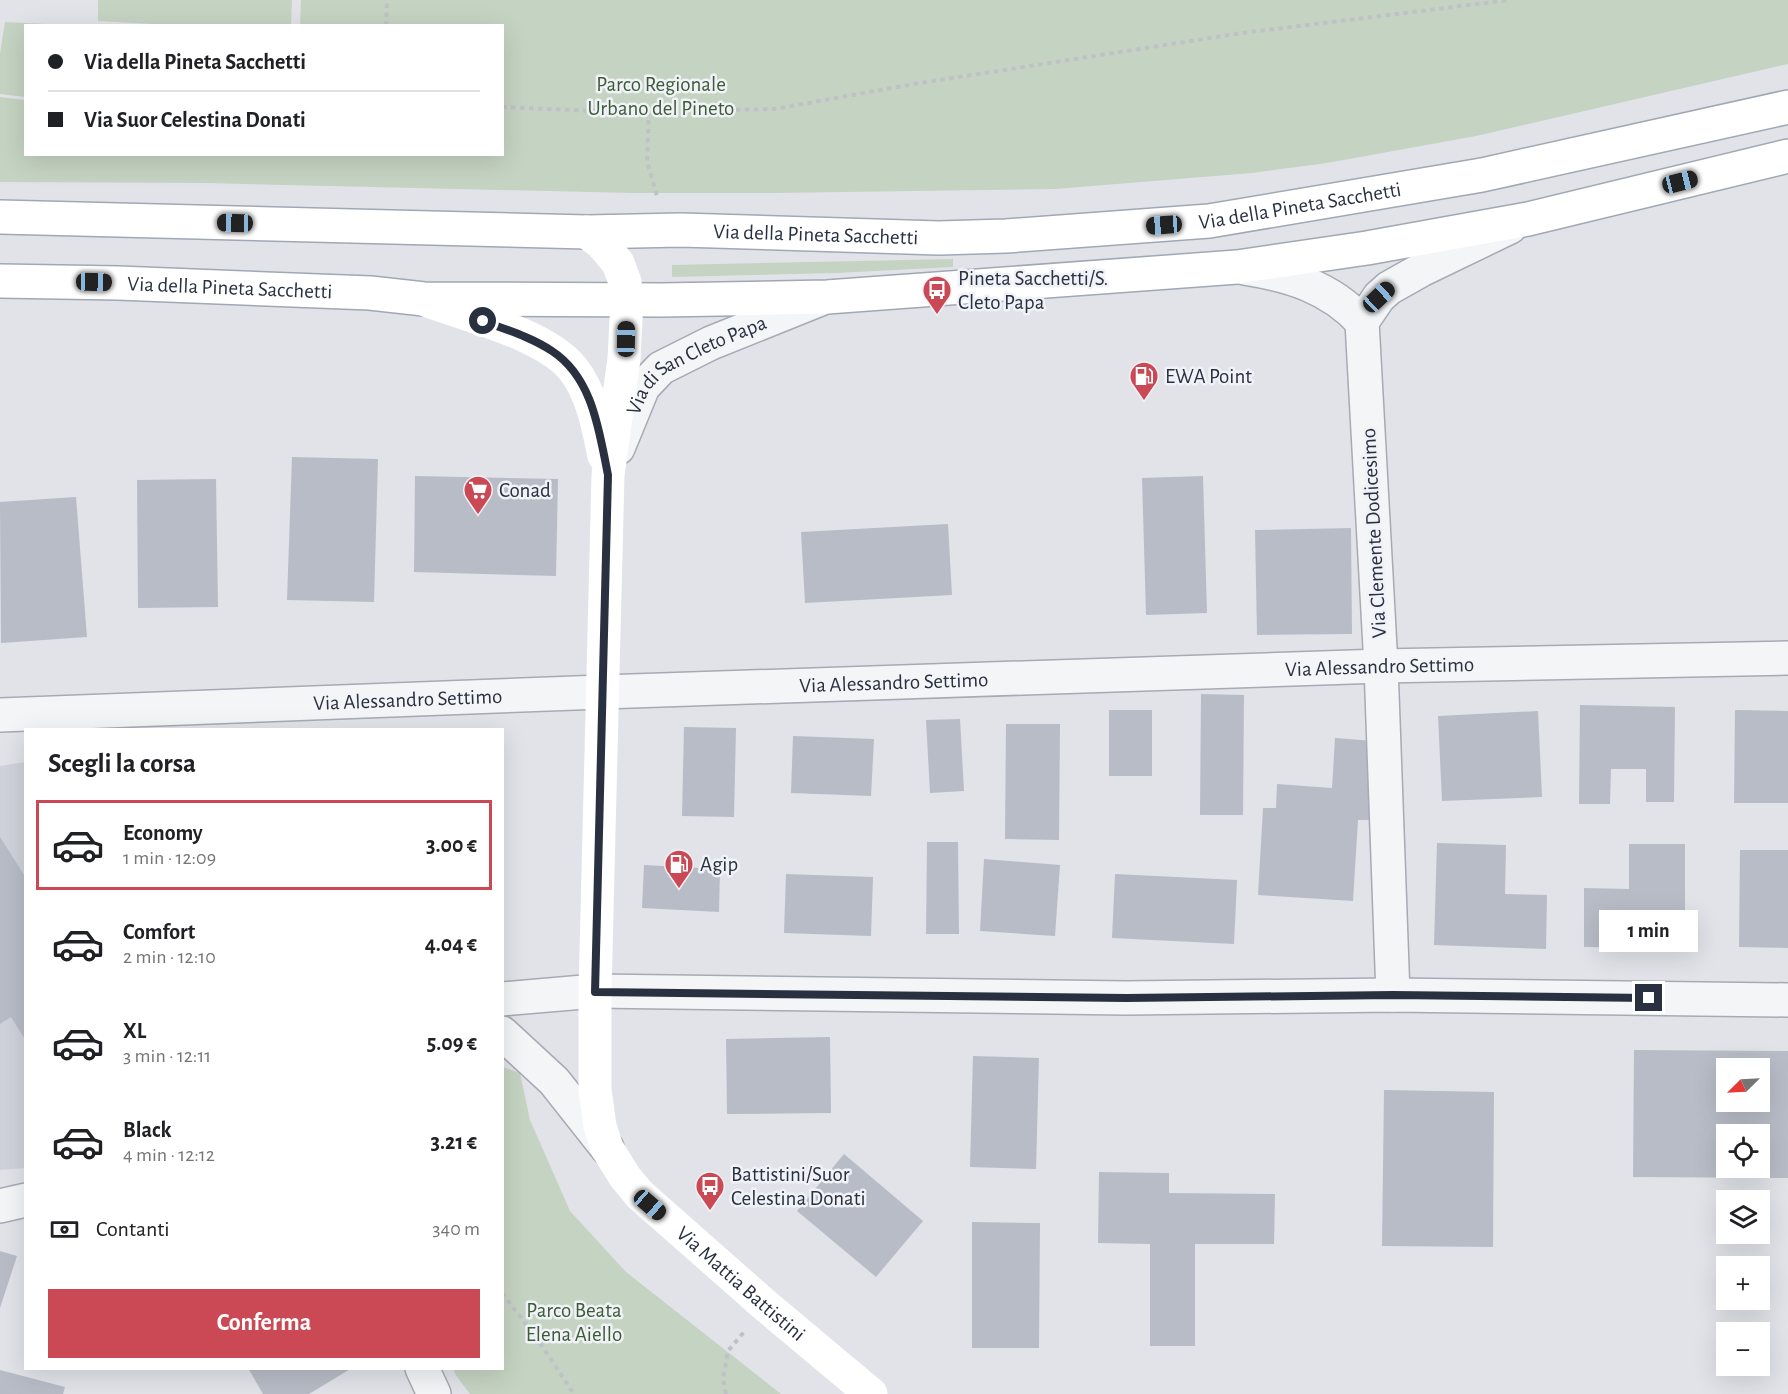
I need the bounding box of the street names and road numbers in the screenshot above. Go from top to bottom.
street label: Via della Pineta Sacchetti [1198,178,1403,232]
street label: Via della Pineta Sacchetti [713,221,919,248]
street label: Via della Pineta Sacchetti [127,273,333,302]
street label: Via di San Cleto Papa [622,311,770,417]
street label: Via Clemente Dodicesimo [1358,427,1390,639]
street label: Via Alessandro Settimo [1285,654,1474,680]
street label: Via Alessandro Settimo [799,669,989,696]
street label: Via Alessandro Settimo [313,685,503,714]
street label: Via Mattia Battistini [673,1222,809,1345]

